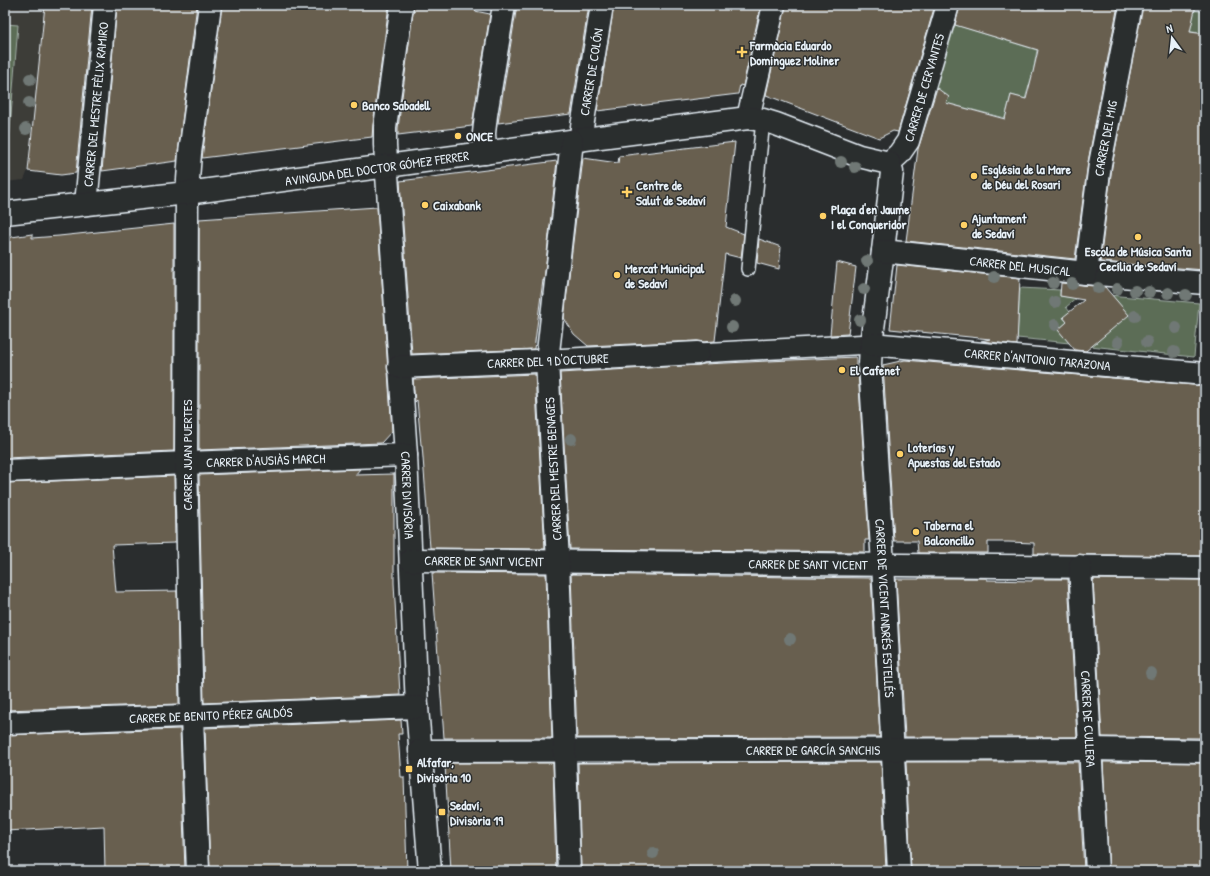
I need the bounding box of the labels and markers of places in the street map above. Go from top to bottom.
place label: Farmàcia Eduardo Dominguez Moliner [749,36,840,70]
marker: Farmàcia Eduardo Dominguez Moliner [737,47,747,57]
place label: Banco Sabadell [362,96,431,114]
marker: Banco Sabadell [349,100,359,110]
place label: ONCE [466,127,493,145]
marker: ONCE [453,131,463,141]
place label: Església de la Mare de Déu del Rosari [982,160,1072,193]
marker: Església de la Mare de Déu del Rosari [969,171,979,181]
place label: Centre de Salut de Sedaví [636,176,706,209]
marker: Centre de Salut de Sedaví [621,186,633,198]
place label: Caixabank [433,196,481,214]
marker: Caixabank [420,200,430,210]
place label: Plaça d'en Jaume I el Conqueridor [831,200,910,234]
place label: Ajuntament de Sedaví [972,209,1027,242]
marker: Plaça d'en Jaume I el Conqueridor [818,211,828,221]
marker: Ajuntament de Sedaví [959,220,969,230]
marker: Escola de Música Santa Cecília de Sedaví [1133,232,1143,242]
place label: Escola de Música Santa Cecília de Sedaví [1085,242,1192,275]
place label: Mercat Municipal de Sedaví [625,259,705,292]
marker: Mercat Municipal de Sedaví [612,270,622,280]
place label: El Cafenet [850,361,900,379]
marker: El Cafenet [837,365,847,375]
place label: Loterías y Apuestas del Estado [908,438,1001,472]
marker: Loterías y Apuestas del Estado [895,449,905,459]
place label: Taberna el Balconcillo [923,516,975,549]
marker: Taberna el Balconcillo [911,527,921,537]
place label: Alfafar, Divisòria 10 [417,753,471,786]
marker: Alfafar, Divisòria 10 [404,764,414,774]
place label: Sedaví, Divisòria 19 [450,796,503,829]
marker: Sedaví, Divisòria 19 [437,807,447,817]

